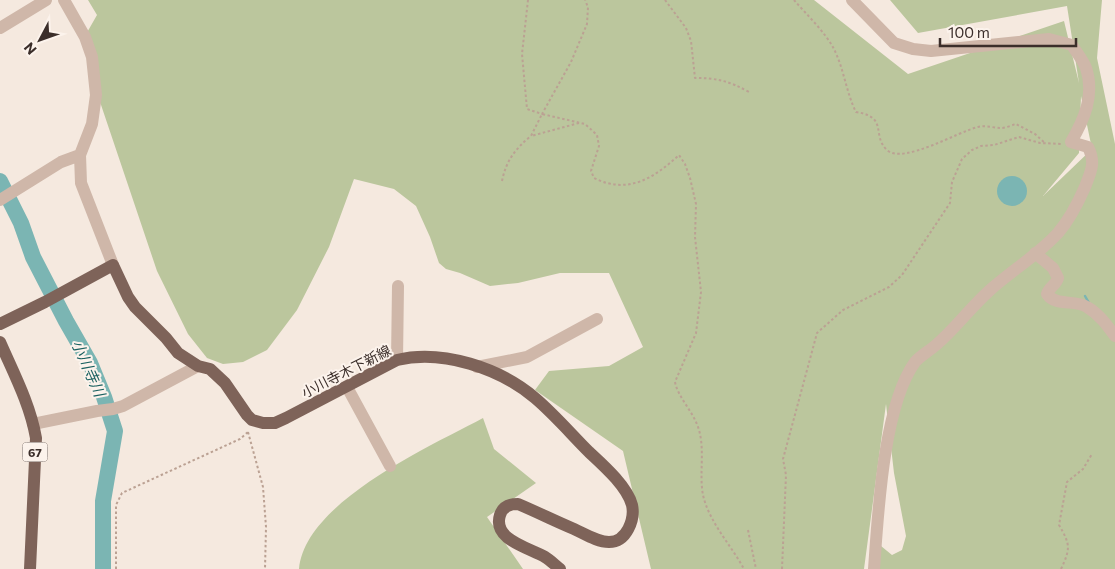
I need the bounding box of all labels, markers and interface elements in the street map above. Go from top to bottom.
north arrow [15,15,65,65]
scale bar [940,15,1076,47]
text: 100 m [948,23,990,41]
text: N [20,39,40,58]
water label: 小川寺川 [69,337,110,401]
street label: 小川寺木下新線 [298,341,394,401]
road number: 67 [22,442,48,462]

